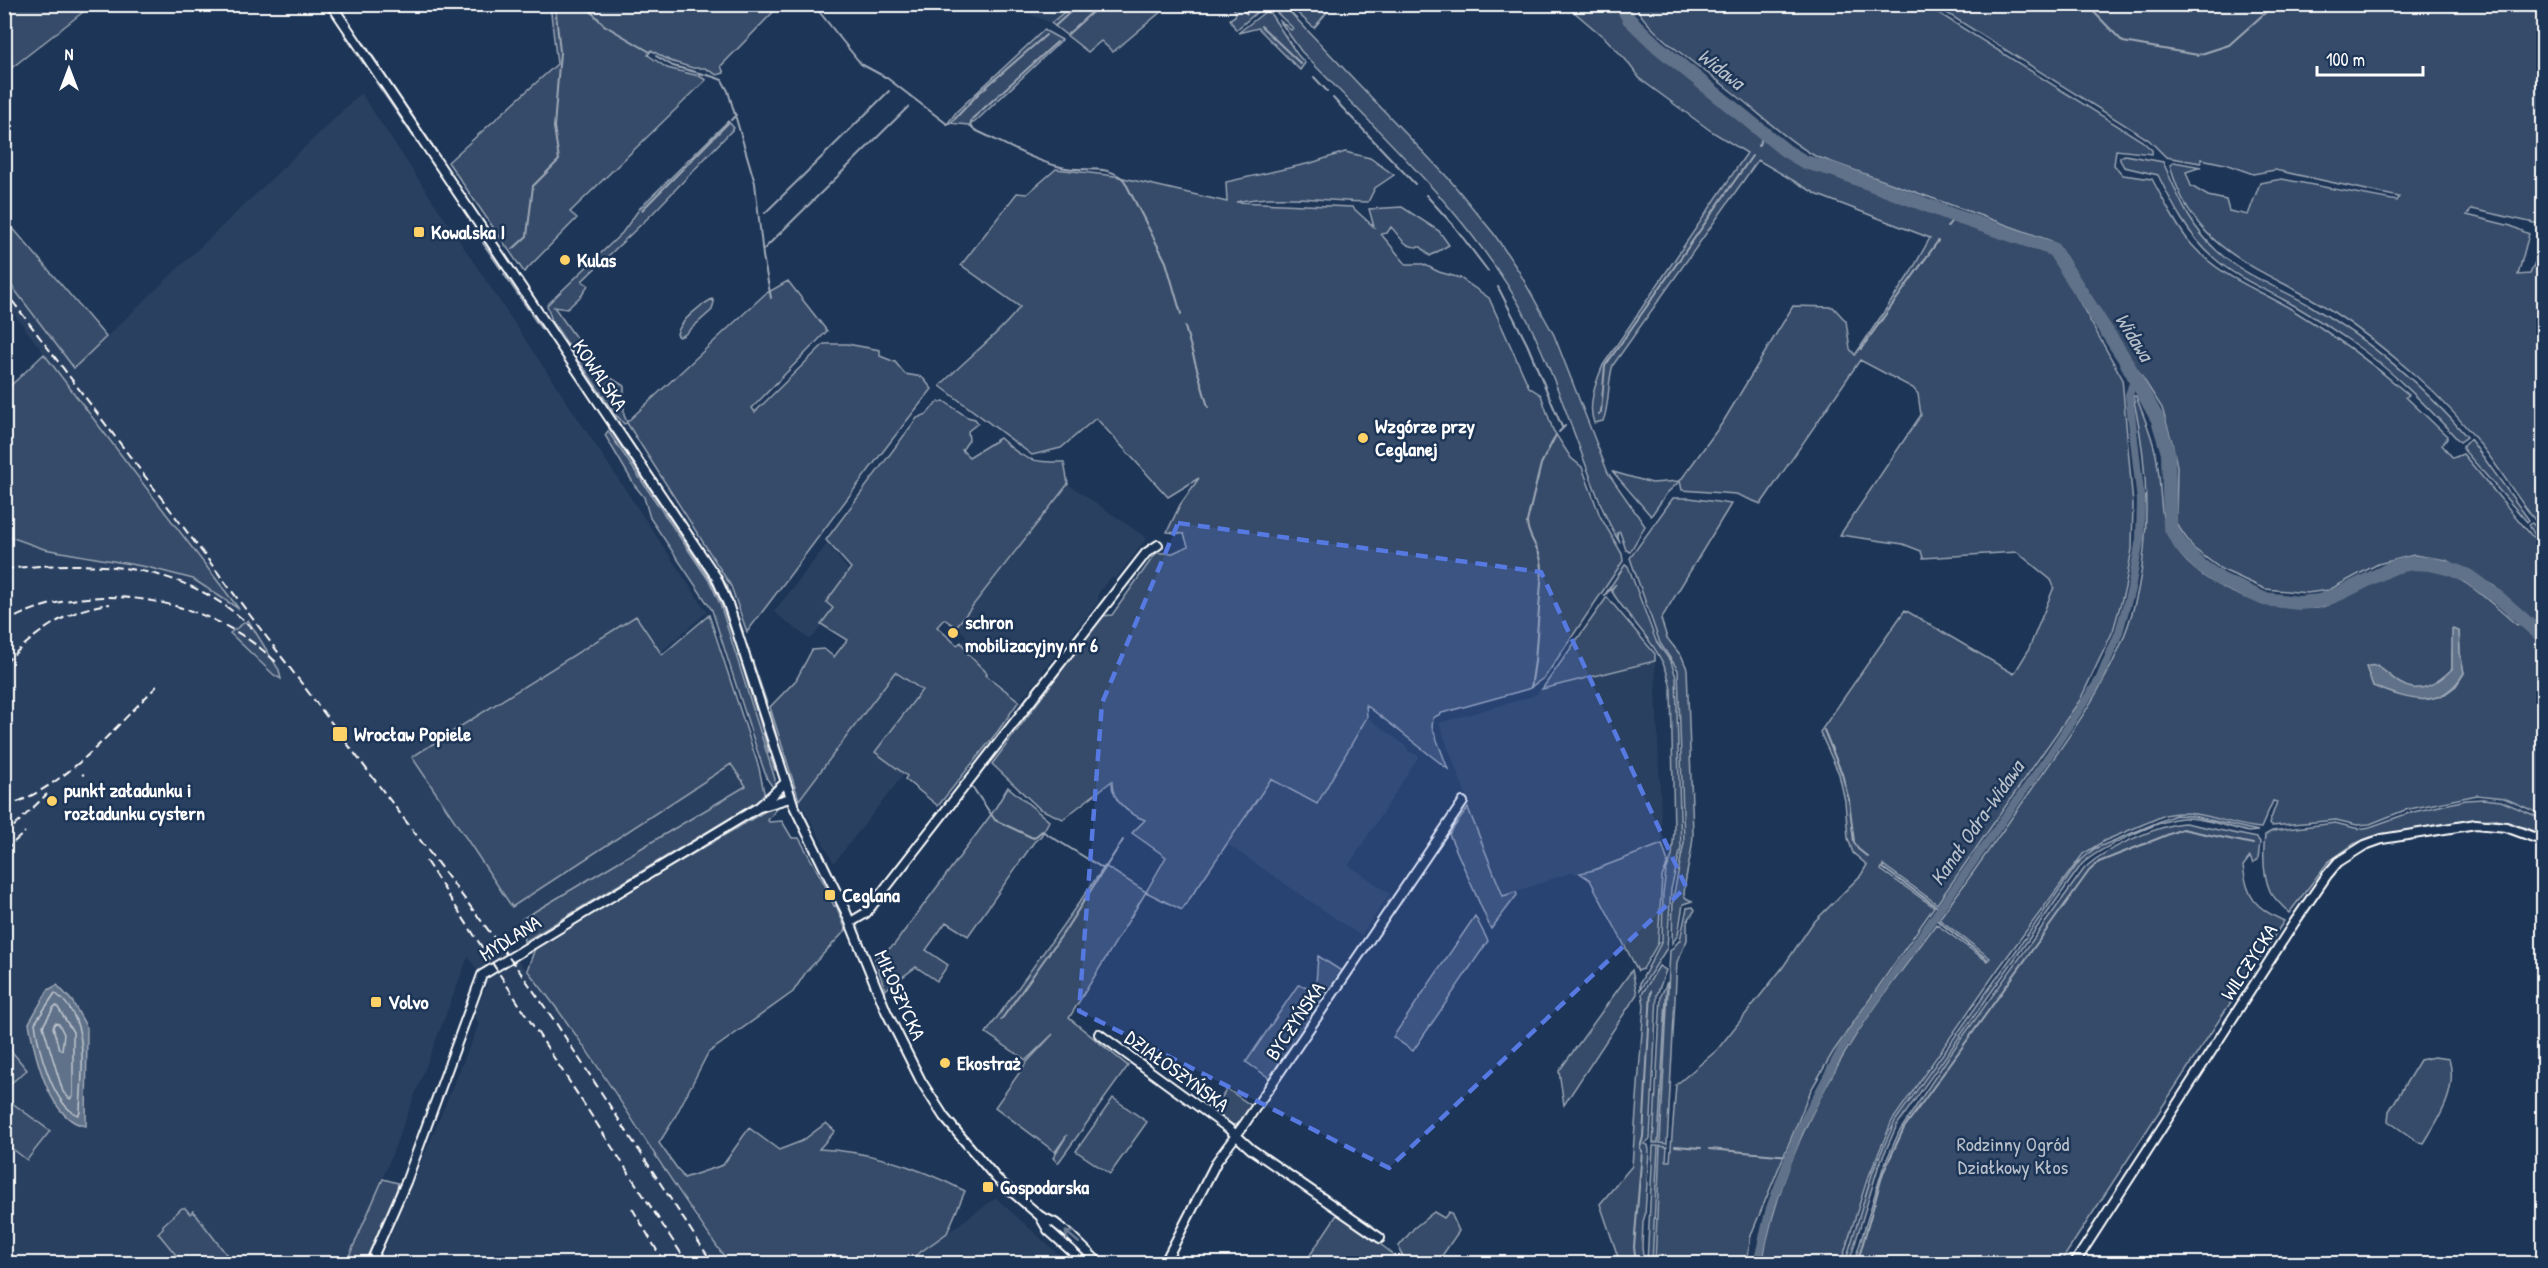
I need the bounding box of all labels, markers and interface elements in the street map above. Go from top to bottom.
north arrow [39,39,99,99]
scale bar [2317,39,2424,77]
water label: Widawa [1692,41,1753,98]
text: N [65,43,74,65]
text: 100 m [2326,47,2365,72]
place label: Kowalska I [431,218,505,245]
marker: Kowalska I [412,225,426,239]
place label: Kulas [577,246,617,273]
marker: Kulas [558,253,572,267]
water label: Widawa [2108,307,2162,369]
street label: KOWALSKA [567,334,634,416]
place label: Wzgórze przy Ceglanej [1375,412,1475,463]
marker: Wzgórze przy Ceglanej [1356,431,1370,445]
place label: schron mobilizacyjny nr 6 [965,608,1098,659]
marker: schron mobilizacyjny nr 6 [946,626,960,640]
place label: Wrocław Popiele [354,720,471,748]
marker: Wrocław Popiele [331,725,349,743]
water label: Kanał Odra-Widawa [1923,752,2032,891]
place label: punkt załadunku i rozładunku cystern [64,776,205,827]
marker: punkt załadunku i rozładunku cystern [45,794,59,808]
place label: Ceglana [842,881,900,909]
marker: Ceglana [823,888,837,902]
street label: MYDLANA [474,908,546,967]
street label: WILCZYCKA [2214,918,2283,1005]
street label: MIŁOSZYCKA [869,945,932,1044]
street label: BYCZYŃSKA [1259,976,1331,1065]
place label: Volvo [388,988,429,1015]
marker: Volvo [369,995,383,1009]
street label: DZIAŁOSZYŃSKA [1120,1024,1235,1118]
place label: Ekostraż [957,1049,1021,1076]
marker: Ekostraż [938,1056,952,1070]
park label: Rodzinny Ogród Działkowy Kłos [1957,1130,2070,1180]
place label: Gospodarska [1000,1173,1089,1201]
marker: Gospodarska [981,1180,995,1194]
one-way arrow [1065,1230,1080,1244]

